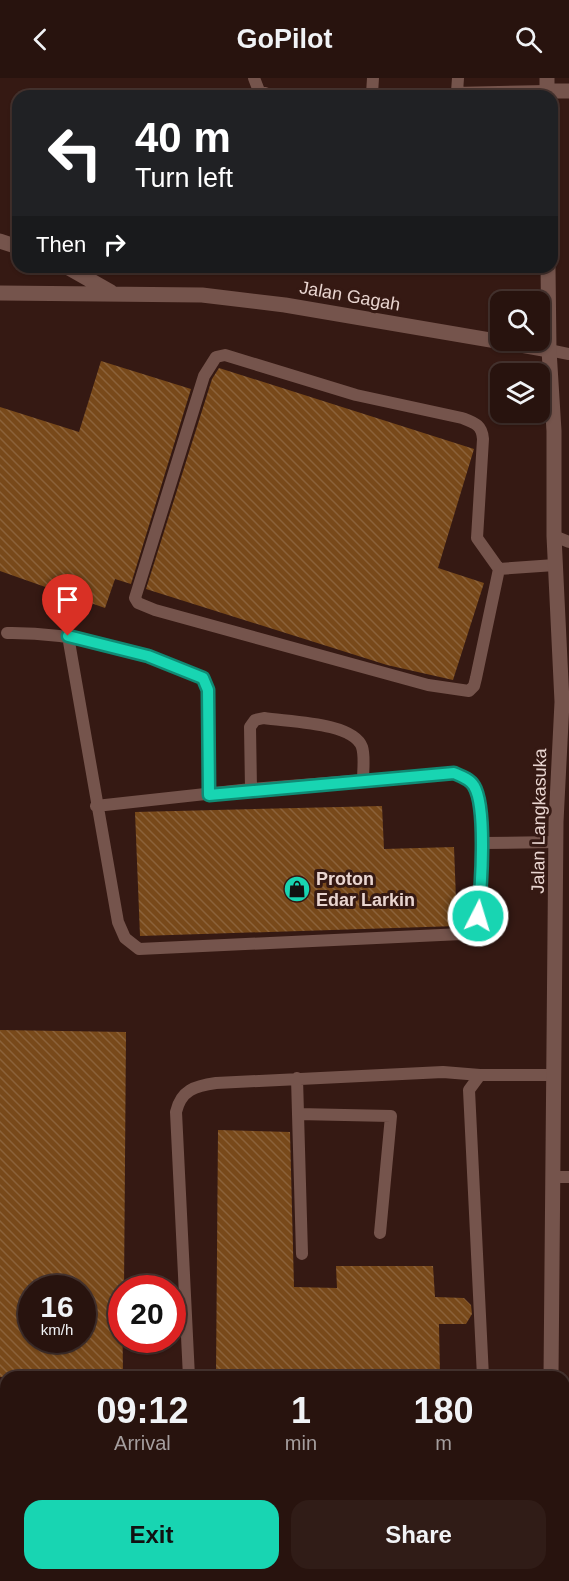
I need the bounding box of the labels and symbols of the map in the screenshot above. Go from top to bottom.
street label: Jalan Gagah [298,277,402,315]
pin [42,574,93,636]
street label: Jalan Langkasuka [528,747,550,894]
place label: Proton Edar Larkin [316,869,415,910]
shop icon: Proton Edar Larkin [282,874,312,904]
position arrow [446,884,510,948]
speed limit sign: 20 [108,1275,186,1353]

